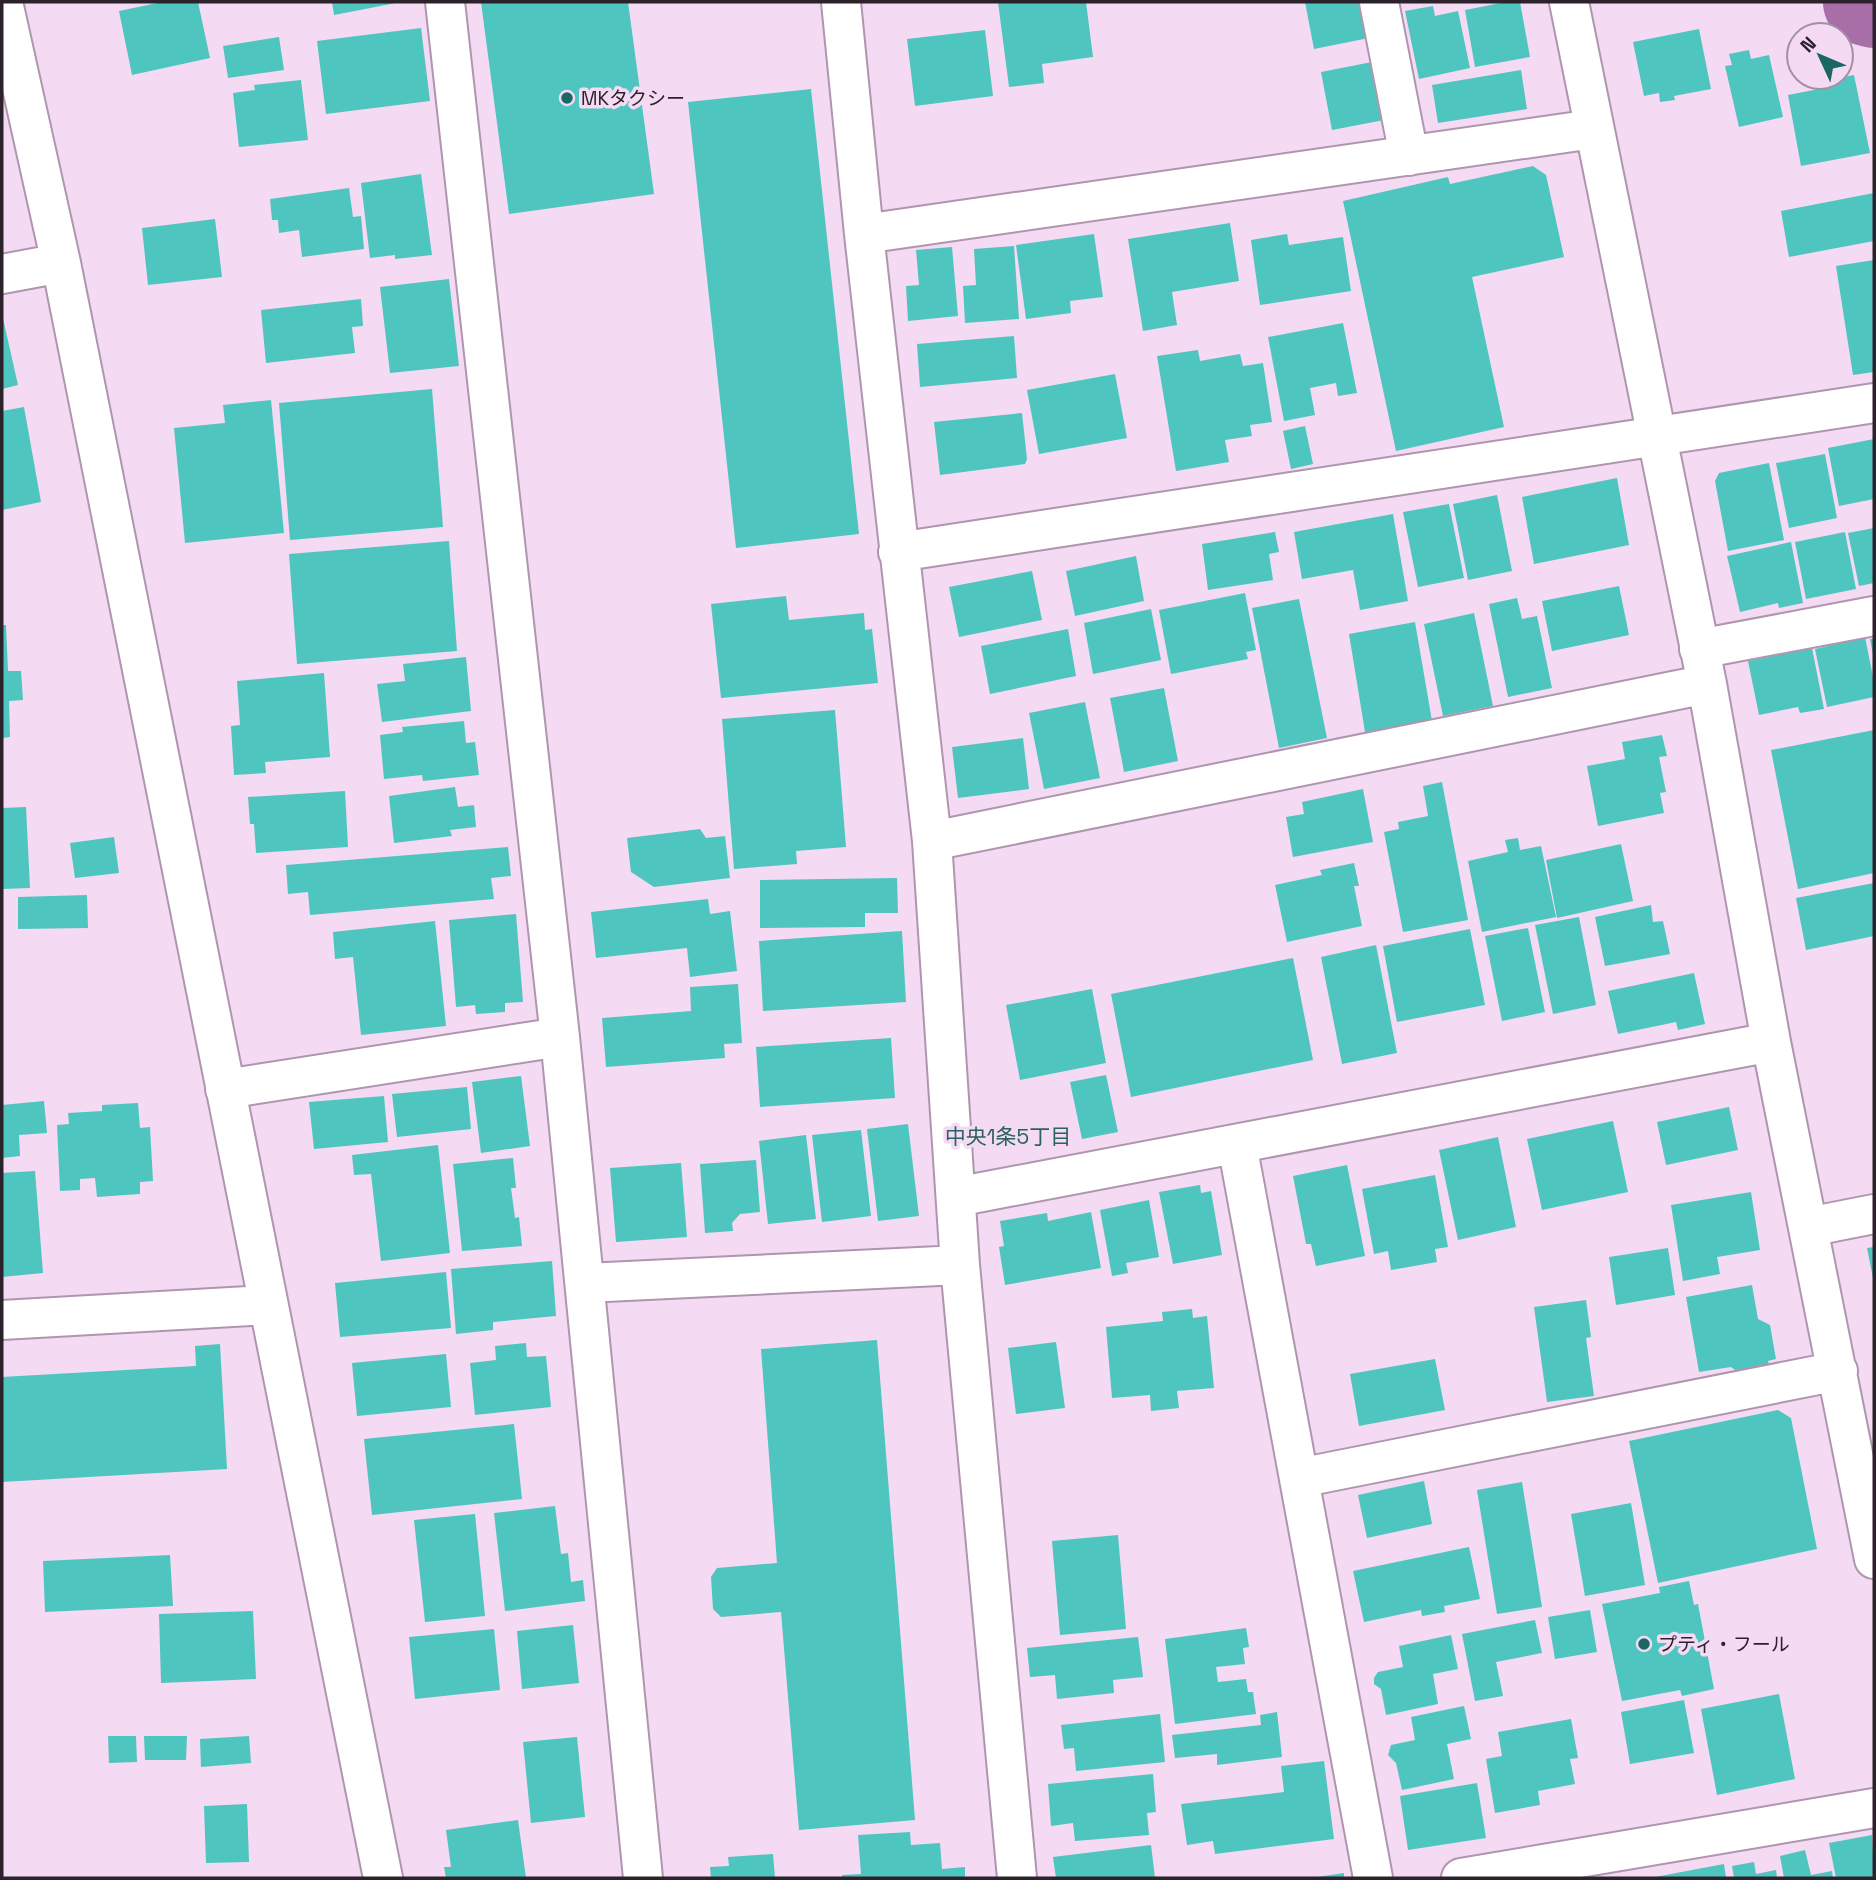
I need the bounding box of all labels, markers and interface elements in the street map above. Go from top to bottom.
north arrow [1785,21,1855,91]
text: N [1795,31,1822,58]
place label: MKタクシー [581,86,685,111]
marker: MKタクシー [559,90,575,106]
district label: 中央1条5丁目 [945,1123,1071,1150]
place label: プティ・フール [1658,1632,1790,1657]
marker: プティ・フール [1636,1636,1652,1652]

